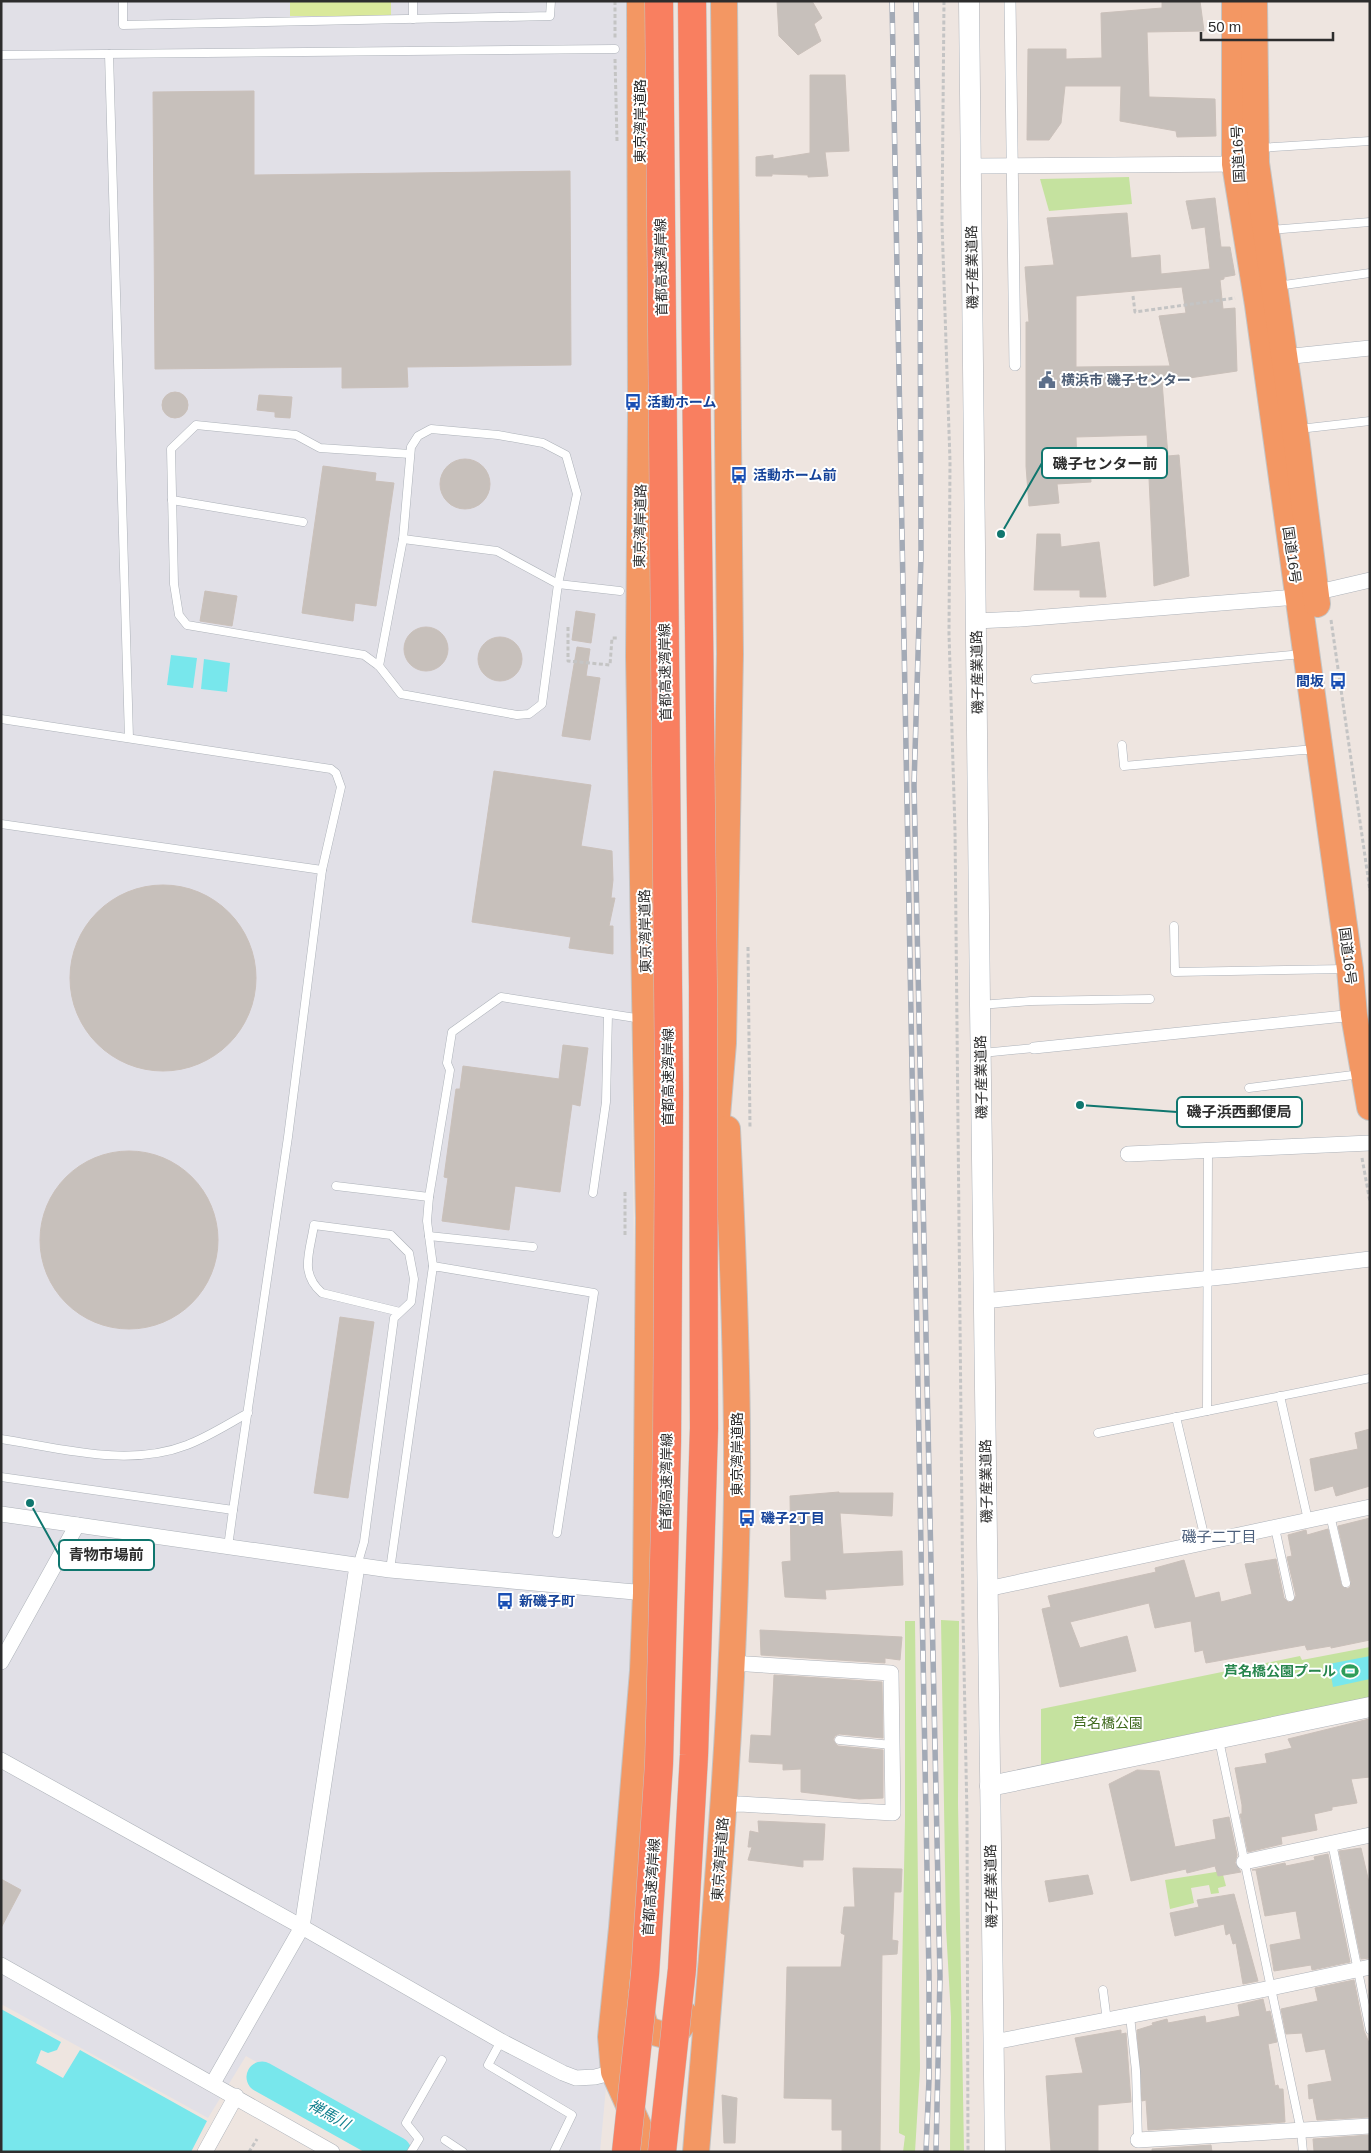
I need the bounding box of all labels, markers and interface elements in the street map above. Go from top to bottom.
scale bar [1201,10,1334,42]
text: 50 m [1208,18,1241,35]
street label: 東京湾岸道路 [632,79,648,163]
street label: 国道16号 [1229,125,1247,183]
street label: 首都高速湾岸線 [652,218,670,316]
street label: 磯子産業道路 [963,225,981,309]
public building icon: 横浜市 磯子センター [1037,370,1057,390]
place label: 横浜市 磯子センター [1061,372,1191,388]
bus stop icon: 活動ホーム [623,392,643,412]
place label: 活動ホーム [647,394,717,410]
callout: 磯子センター前 [1042,448,1167,478]
text: 磯子センター前 [1052,455,1158,472]
bus stop icon: 活動ホーム前 [729,465,749,485]
place label: 活動ホーム前 [753,467,837,483]
street label: 東京湾岸道路 [631,484,649,568]
street label: 国道16号 [1280,525,1304,585]
street label: 首都高速湾岸線 [656,623,674,721]
street label: 磯子産業道路 [968,630,986,714]
bus stop icon: 間坂 [1328,671,1348,691]
place label: 間坂 [1296,673,1324,689]
street label: 東京湾岸道路 [636,889,654,973]
street label: 国道16号 [1337,926,1359,986]
street label: 首都高速湾岸線 [660,1028,676,1126]
street label: 磯子産業道路 [972,1035,990,1119]
callout: 磯子浜西郵便局 [1177,1097,1302,1127]
text: 磯子浜西郵便局 [1186,1103,1292,1120]
street label: 東京湾岸道路 [729,1412,745,1496]
street label: 首都高速湾岸線 [657,1433,675,1531]
street label: 磯子産業道路 [977,1439,995,1523]
bus stop icon: 磯子2丁目 [737,1508,757,1528]
place label: 磯子2丁目 [760,1510,825,1526]
district label: 磯子二丁目 [1181,1528,1257,1545]
callout: 青物市場前 [59,1540,154,1570]
text: 青物市場前 [68,1546,144,1563]
bus stop icon: 新磯子町 [495,1591,515,1611]
place label: 新磯子町 [519,1593,575,1609]
sports icon: 芦名橋公園プール [1340,1661,1360,1681]
place label: 芦名橋公園プール [1224,1663,1336,1679]
park label: 芦名橋公園 [1073,1715,1143,1731]
street label: 東京湾岸道路 [709,1817,731,1901]
street label: 首都高速湾岸線 [640,1838,662,1936]
street label: 磯子産業道路 [982,1844,1000,1928]
water label: 禅馬川 [305,2096,355,2133]

